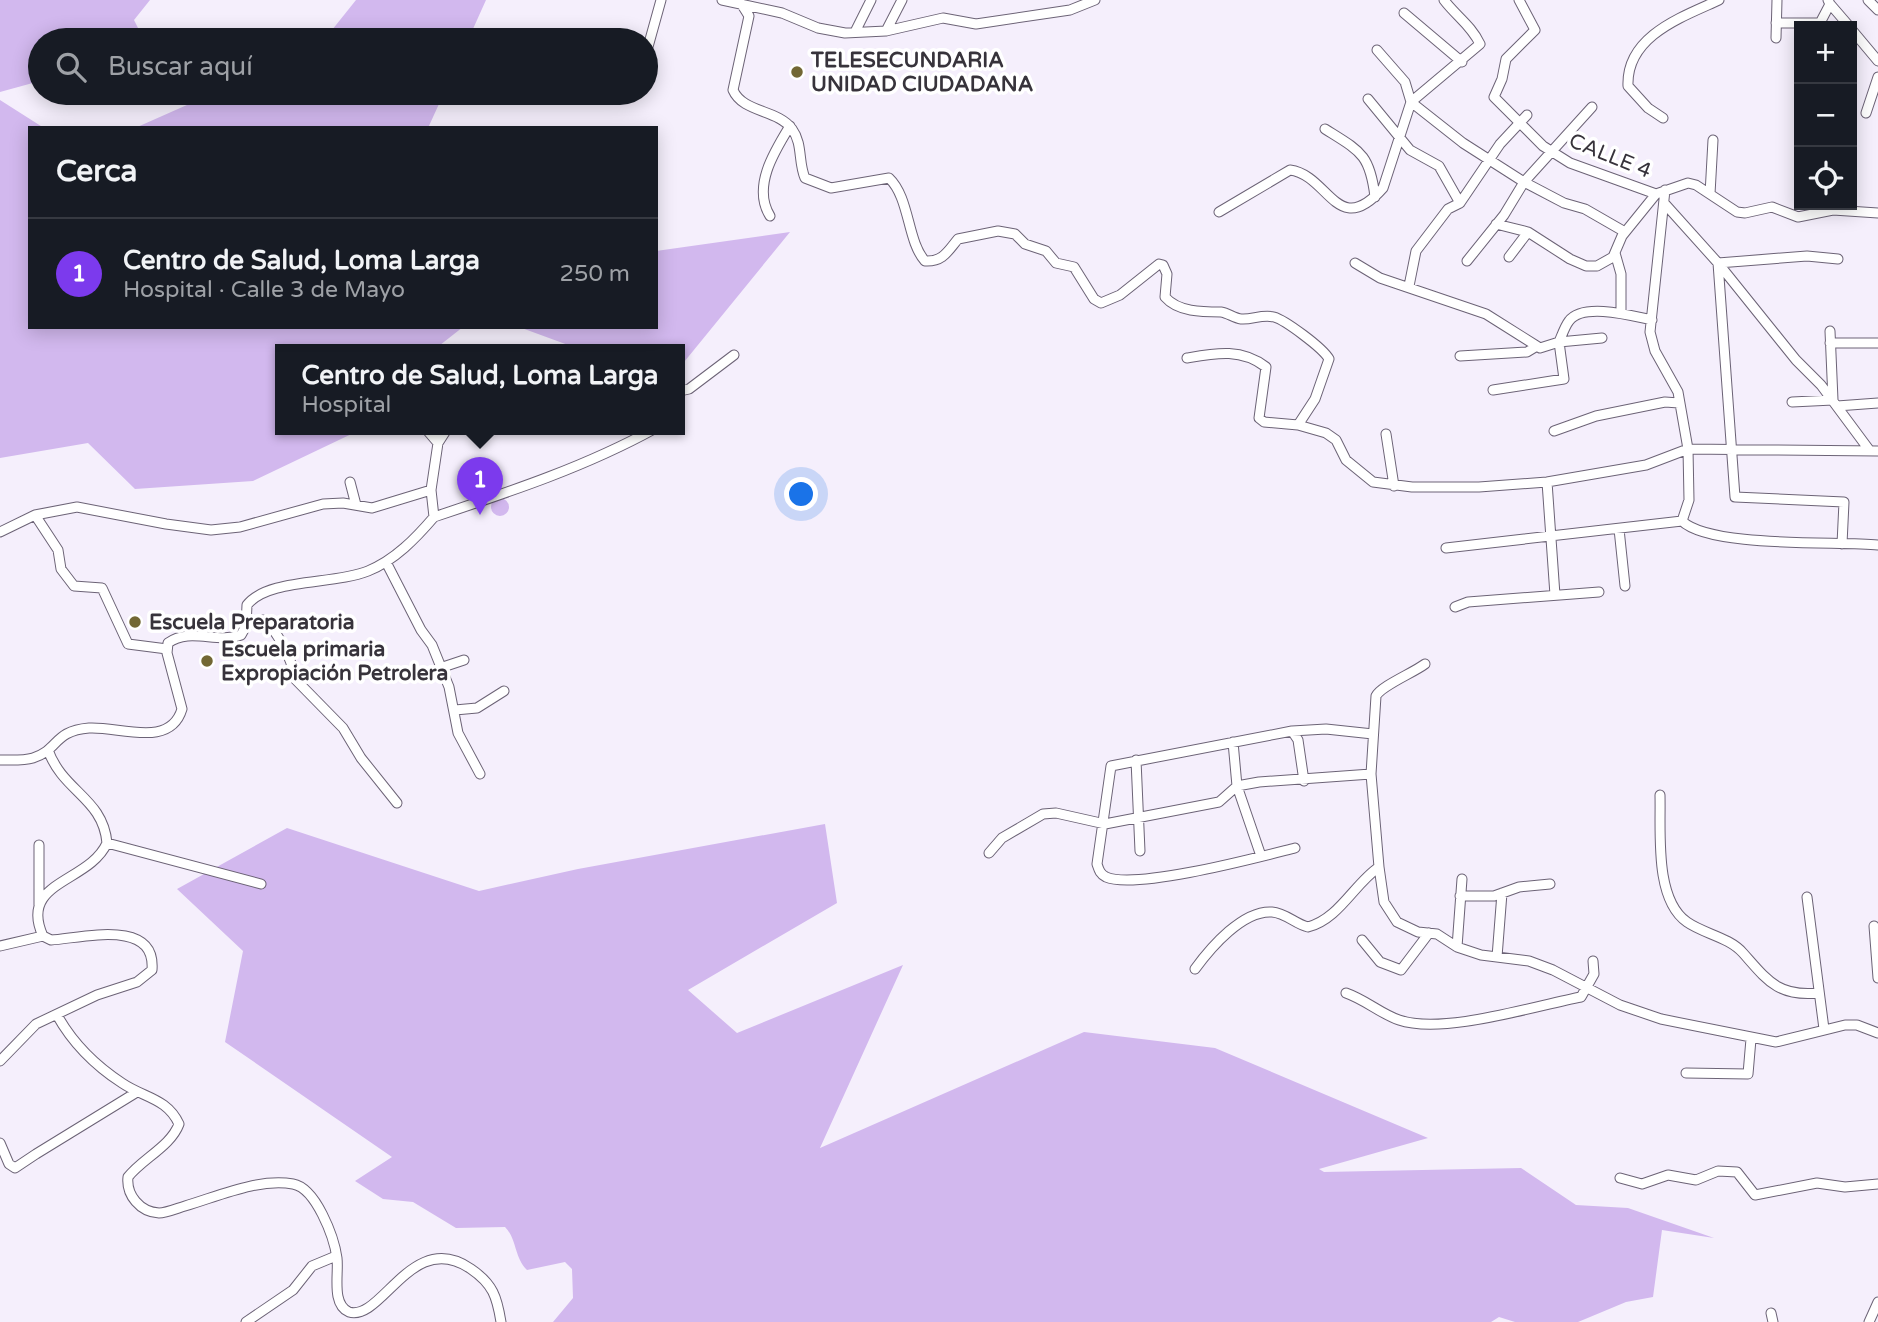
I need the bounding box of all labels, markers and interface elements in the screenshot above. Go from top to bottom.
map controls [1794,21,1857,210]
button: + [1794,21,1857,84]
search box [28,28,658,105]
icon: search [52,48,90,86]
place label: TELESECUNDARIA UNIDAD CIUDADANA [810,48,1033,97]
text: Buscar aquí [108,51,253,82]
marker: TELESECUNDARIA UNIDAD CIUDADANA [789,64,805,80]
button: − [1794,84,1857,147]
street label: CALLE 4 [1565,128,1655,184]
button: locate [1794,147,1857,210]
text: Cerca [56,153,137,190]
text: Centro de Salud, Loma Larga [123,245,480,276]
text: 1 [72,260,86,288]
text: 250 m [560,260,630,288]
text: Hospital · Calle 3 de Mayo [123,276,405,304]
popup [275,344,685,435]
text: Centro de Salud, Loma Larga [302,360,658,391]
text: Hospital [302,391,391,419]
pin: 1 [457,457,503,515]
your location [784,477,818,511]
place label: Escuela Preparatoria [149,610,355,635]
marker: Escuela Preparatoria [127,614,143,630]
place label: Escuela primaria Expropiación Petrolera [221,637,448,686]
marker: Escuela primaria Expropiación Petrolera [199,653,215,669]

